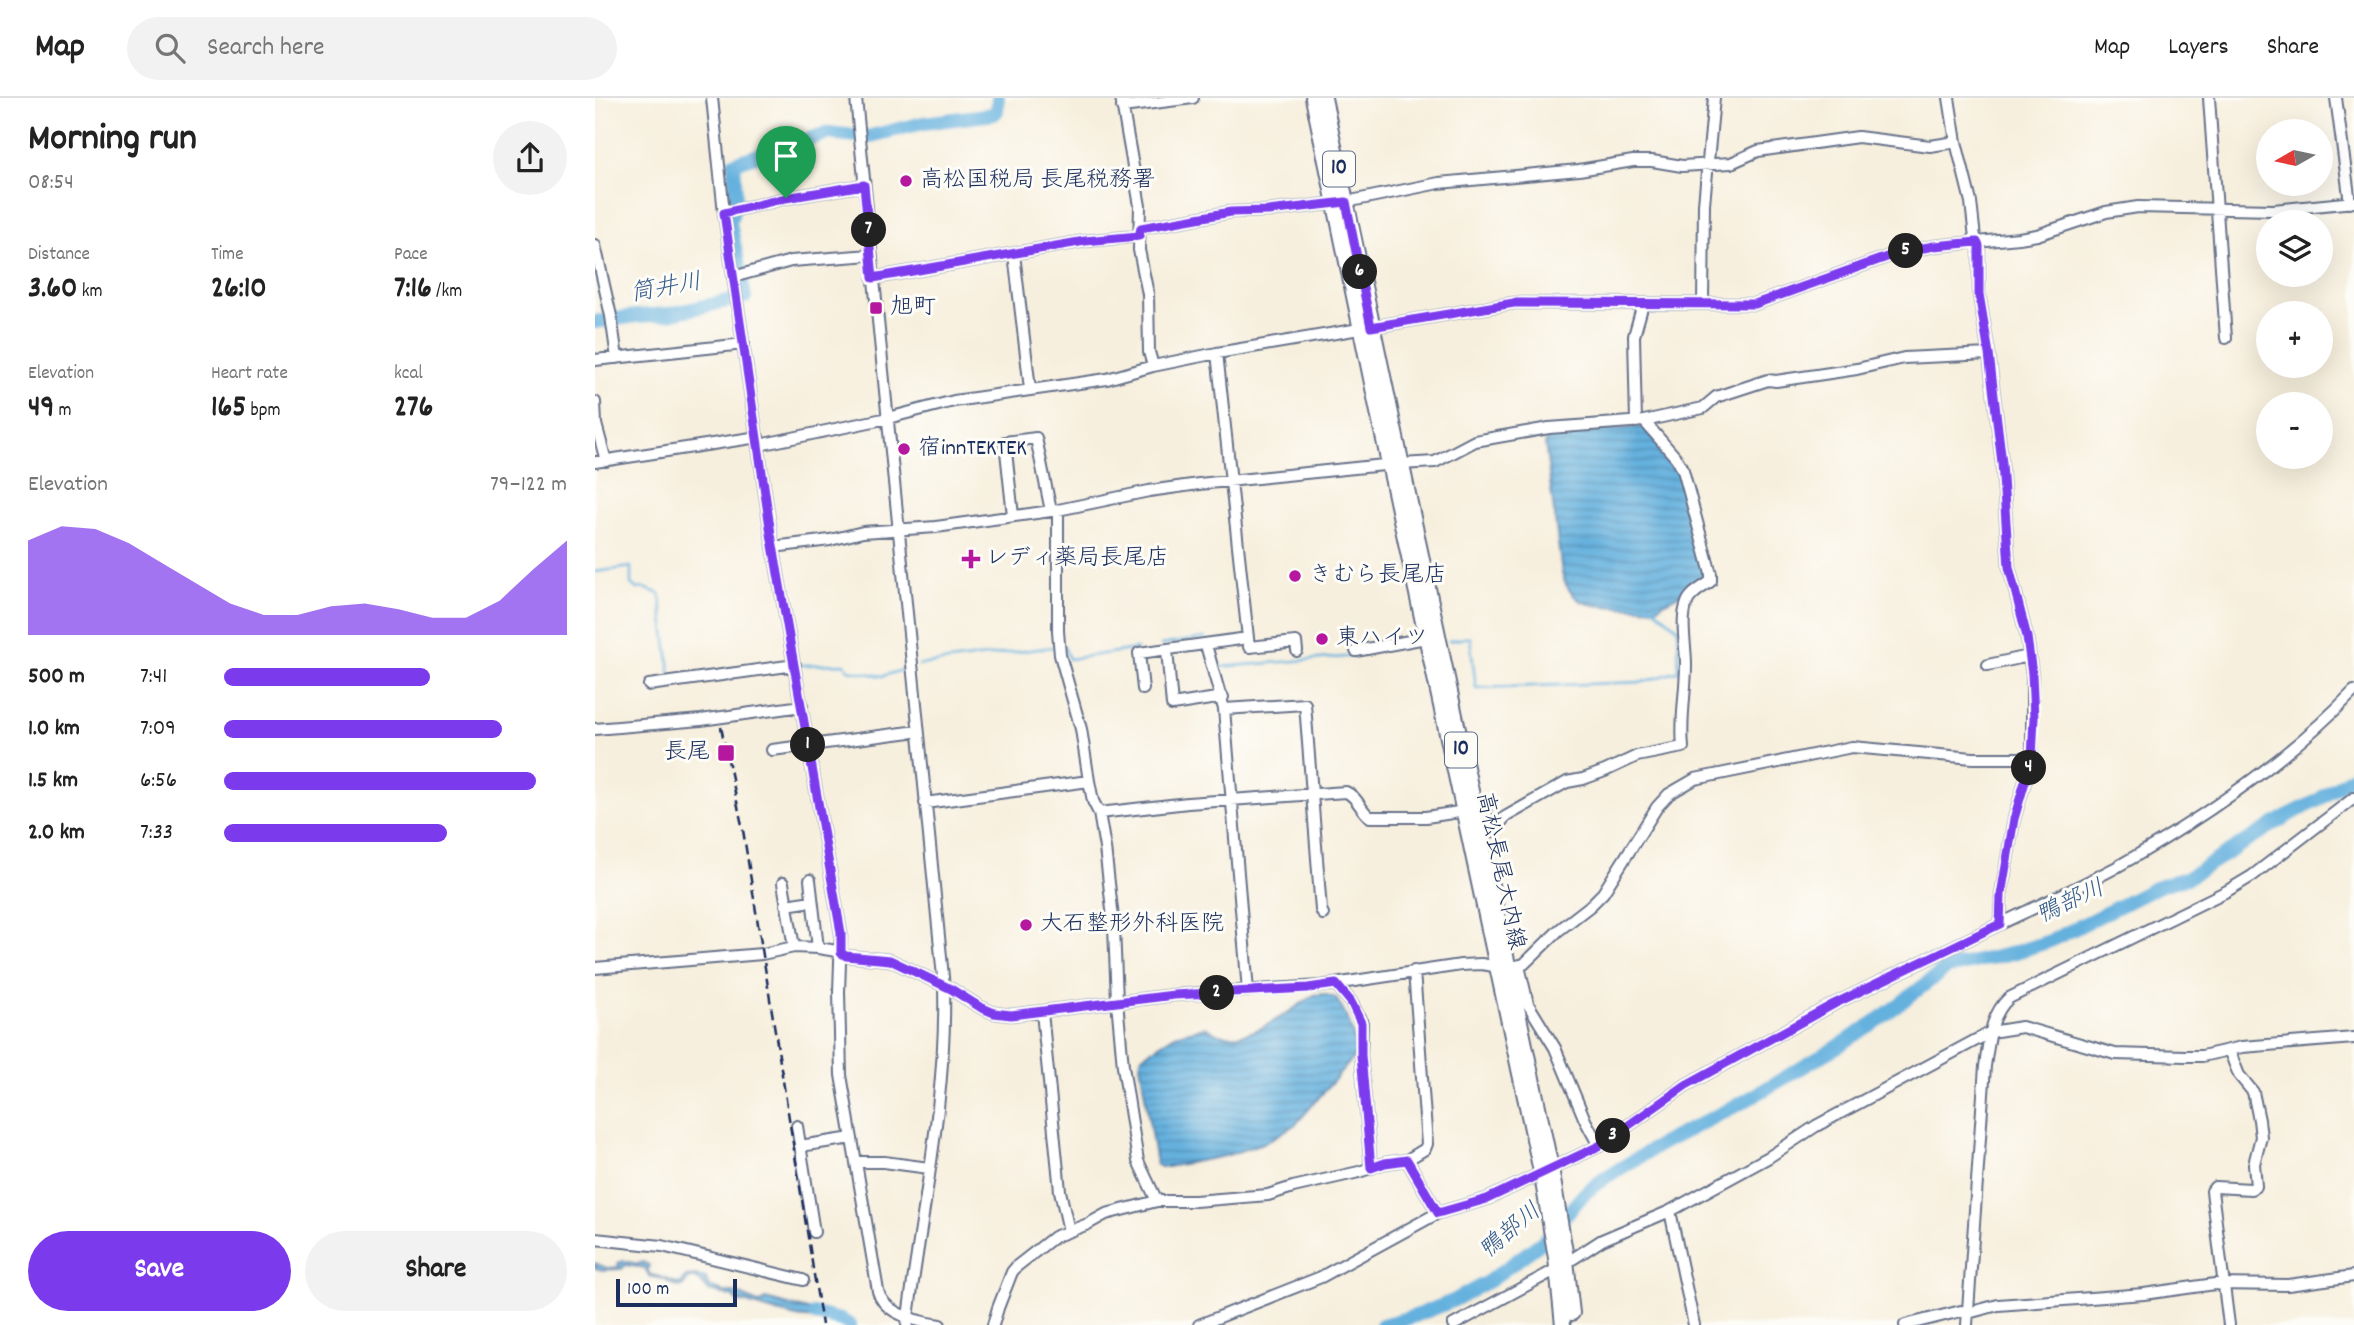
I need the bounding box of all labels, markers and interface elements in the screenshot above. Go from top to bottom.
search box [127,17,617,80]
text: Map [35,25,85,72]
icon: search [151,29,189,67]
text: Search here [207,30,325,67]
text: Map [2094,31,2130,65]
text: Layers [2168,31,2229,65]
text: Share [2267,31,2319,65]
text: Morning run [28,113,197,168]
north arrow [2256,119,2333,196]
map controls [2256,119,2333,469]
button: share [493,121,567,195]
pin [756,126,816,198]
icon: arrive [767,137,805,175]
road number: 10 [1323,152,1355,186]
place label: 高松国税局 長尾税務署 [920,165,1155,198]
text: 08:54 [28,167,74,200]
marker: 高松国税局 長尾税務署 [898,173,914,189]
button: layers [2256,210,2333,287]
pin: 7 [851,212,887,248]
text: 7 [865,216,872,243]
pin: 5 [1889,234,1923,268]
text: 5 [1901,237,1910,264]
text: Distance [28,242,90,269]
text: Time [211,242,244,269]
text: Pace [394,242,428,269]
pin: 6 [1343,254,1377,290]
text: 6 [1355,258,1364,285]
water label: 筒井川 [628,266,704,312]
text: 3.60 [28,269,77,312]
text: 26:10 [211,269,267,312]
text: 7:16 [394,269,432,312]
text: km [77,279,103,306]
text: /km [432,279,462,306]
place label: 旭町 [890,292,936,325]
marker: 旭町 [868,300,884,316]
button: + [2256,301,2333,378]
text: Elevation [28,361,94,388]
text: Heart rate [211,361,288,388]
text: kcal [394,361,423,388]
text: 49 [28,388,54,431]
text: 165 [211,388,246,431]
text: 276 [394,388,433,431]
button: − [2256,392,2333,469]
text: m [54,398,72,425]
text: bpm [246,398,281,425]
place label: 宿innTEKTEK [918,433,1027,466]
marker: 宿innTEKTEK [896,441,912,457]
text: Elevation [28,469,108,502]
text: 79–122 m [490,469,567,502]
place label: レディ薬局長尾店 [985,543,1169,576]
marker: レディ薬局長尾店 [963,551,979,567]
place label: きむら長尾店 [1309,560,1447,593]
marker: きむら長尾店 [1287,568,1303,584]
place label: 東ハイツ [1336,623,1428,656]
marker: 東ハイツ [1314,631,1330,647]
text: 500 m [28,661,85,694]
text: 7:41 [140,661,167,694]
text: 1.0 km [28,713,80,746]
text: 7:09 [140,713,176,746]
pin: 1 [791,728,825,762]
text: 1 [805,731,810,758]
road number: 10 [1445,732,1477,768]
place label: 長尾 [664,737,710,770]
marker: 長尾 [716,743,736,763]
pin: 4 [2011,750,2047,786]
text: 4 [2025,754,2032,781]
text: 1.5 km [28,765,78,798]
text: 6:56 [140,765,177,798]
street label: 高松長尾大内線 [1466,789,1532,953]
text: 2.0 km [28,817,85,850]
text: 7:33 [140,817,173,850]
water label: 鴨部川 [2031,872,2111,934]
place label: 大石整形外科医院 [1040,909,1224,942]
marker: 大石整形外科医院 [1018,917,1034,933]
pin: 2 [1199,976,1235,1010]
text: 2 [1212,979,1221,1006]
pin: 3 [1595,1118,1631,1154]
text: 3 [1608,1122,1617,1149]
water label: 鴨部川 [1472,1196,1550,1268]
button: Save [28,1231,291,1311]
button: Share [305,1231,567,1311]
scale bar [616,1276,737,1308]
text: 100 m [627,1277,669,1304]

